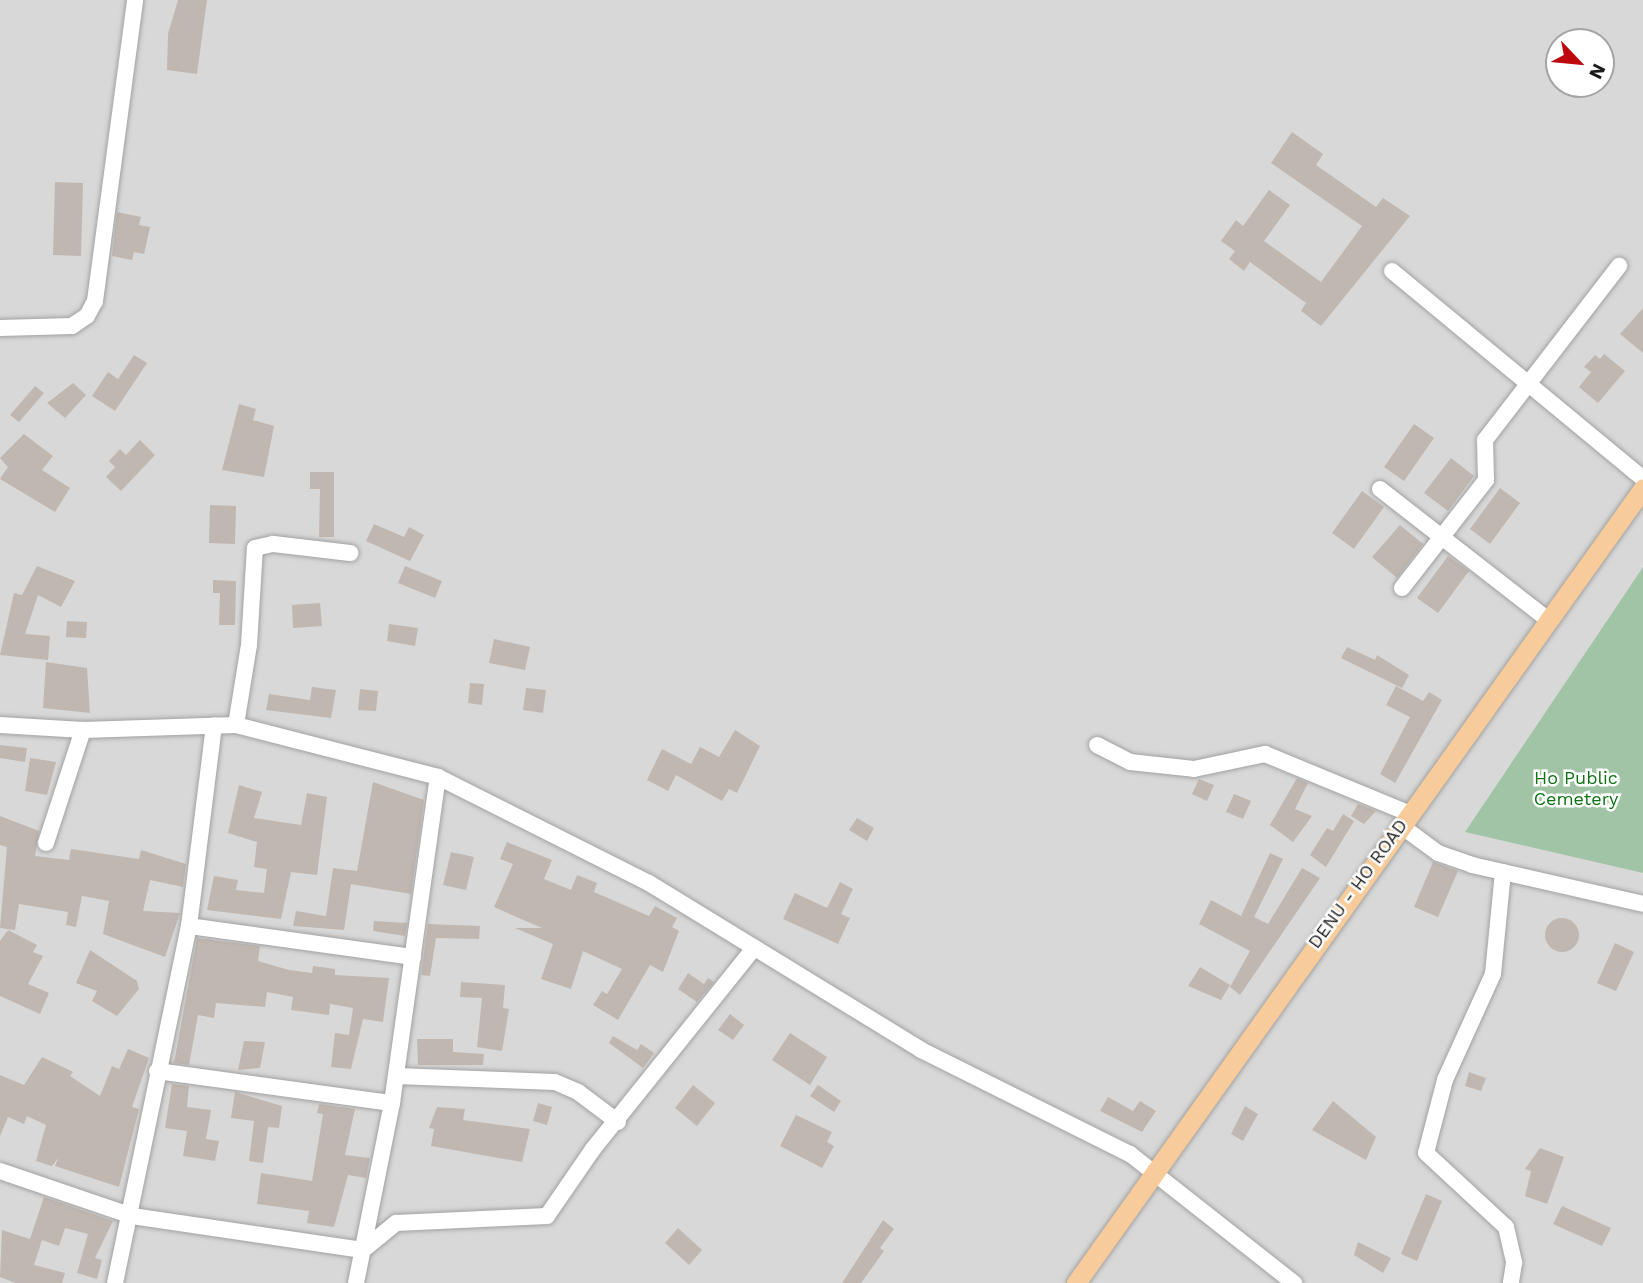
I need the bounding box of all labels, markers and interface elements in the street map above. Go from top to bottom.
north arrow [1545,28,1615,98]
text: N [1584,60,1611,83]
park label: Ho Public Cemetery [1534,768,1618,810]
street label: DENU - HO ROAD [1304,815,1412,953]

